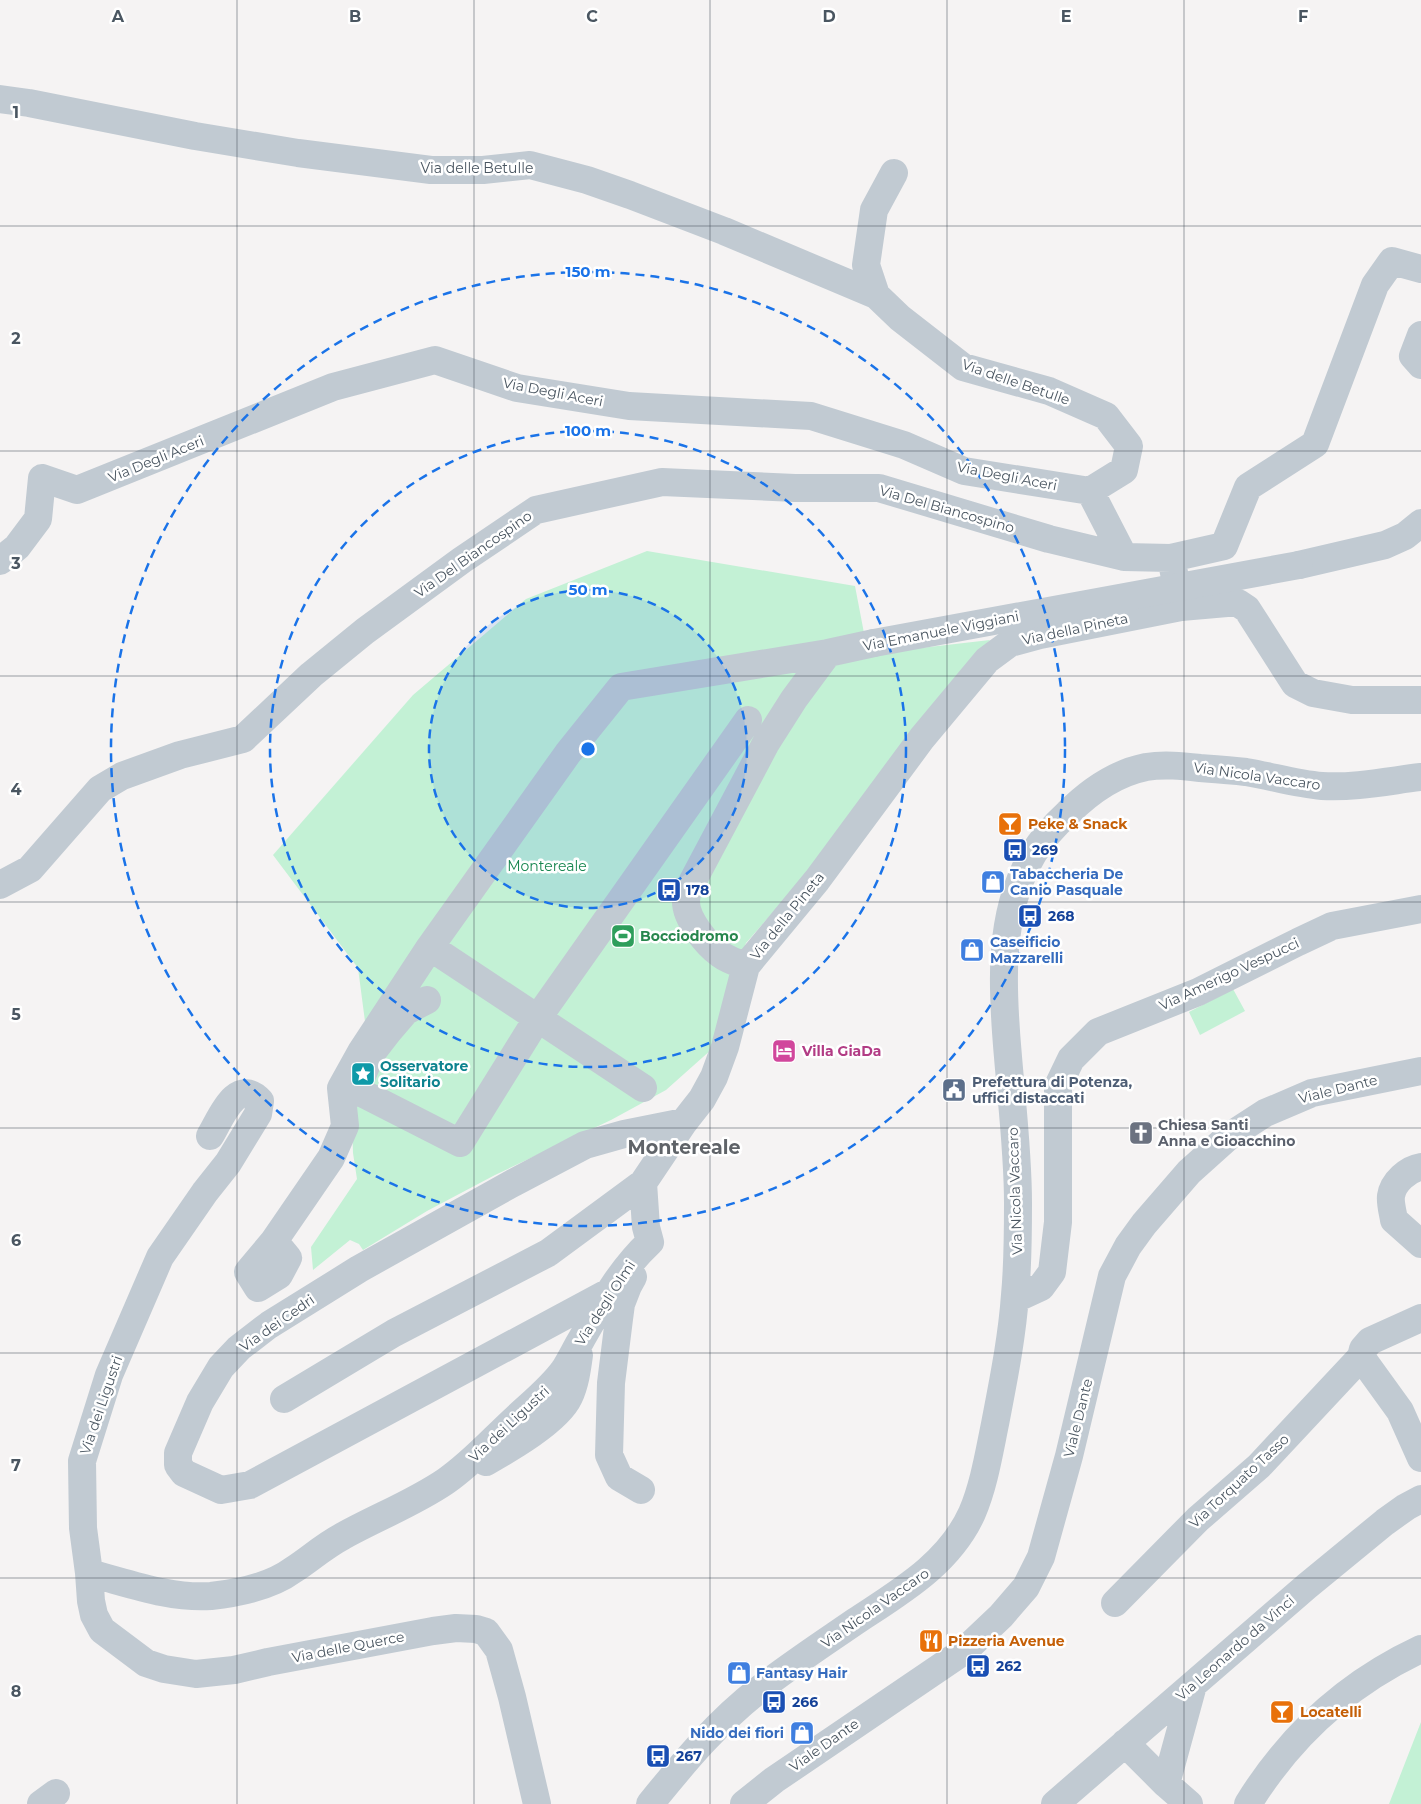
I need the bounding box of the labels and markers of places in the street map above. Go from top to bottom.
centre of rings [579,740,597,758]
bar icon: Peke & Snack [997,811,1023,837]
place label: Peke & Snack [1028,815,1128,833]
bus stop icon: 269 [1002,837,1028,863]
place label: 269 [1032,841,1058,859]
place label: Tabaccheria De Canio Pasquale [1010,865,1123,899]
shop icon: Tabaccheria De Canio Pasquale [980,869,1006,895]
bus stop icon: 178 [656,877,682,903]
place label: 178 [686,881,709,899]
bus stop icon: 268 [1017,903,1043,929]
place label: 268 [1048,907,1074,925]
sports icon: Bocciodromo [610,923,636,949]
place label: Bocciodromo [640,927,738,945]
place label: Caseificio Mazzarelli [990,933,1063,967]
shop icon: Caseificio Mazzarelli [959,937,985,963]
hotel icon: Villa GiaDa [771,1038,797,1064]
place label: Villa GiaDa [801,1042,881,1060]
place label: Osservatore Solitario [380,1057,468,1091]
place icon: Osservatore Solitario [350,1061,376,1087]
place label: Prefettura di Potenza, uffici distaccati [972,1073,1132,1107]
public building icon: Prefettura di Potenza, uffici distaccati [941,1077,967,1103]
place label: Chiesa Santi Anna e Gioacchino [1157,1116,1295,1150]
church icon: Chiesa Santi Anna e Gioacchino [1128,1120,1154,1146]
restaurant icon: Pizzeria Avenue [918,1628,944,1654]
place label: Pizzeria Avenue [948,1632,1065,1650]
bus stop icon: 262 [965,1653,991,1679]
place label: 262 [996,1657,1021,1675]
shop icon: Fantasy Hair [726,1660,752,1686]
place label: Fantasy Hair [756,1664,848,1682]
bus stop icon: 266 [761,1689,787,1715]
place label: 266 [792,1693,818,1711]
bar icon: Locatelli [1269,1699,1295,1725]
place label: Locatelli [1300,1703,1362,1721]
shop icon: Nido dei fiori [789,1720,815,1746]
place label: Nido dei fiori [690,1724,784,1742]
bus stop icon: 267 [645,1743,671,1769]
place label: 267 [676,1747,702,1765]

